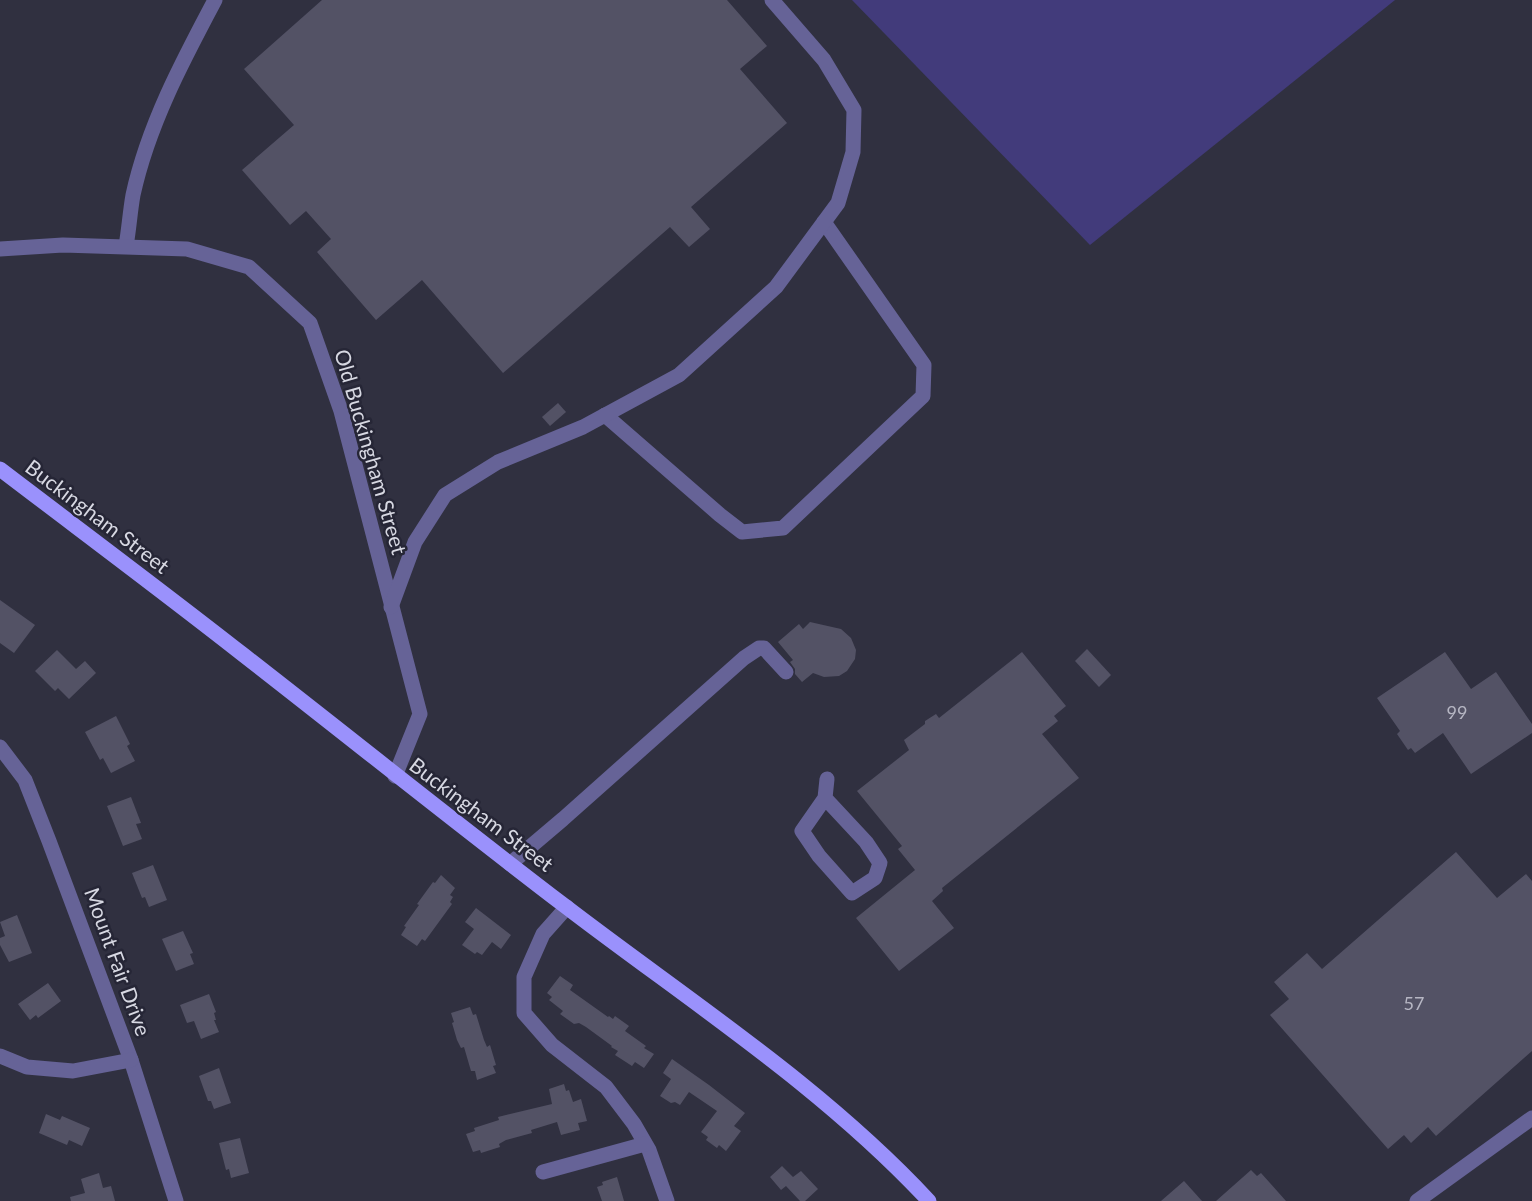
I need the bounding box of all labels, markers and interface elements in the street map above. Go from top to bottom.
street label: Old Buckingham Street [330,346,413,557]
street label: Buckingham Street [21,454,175,578]
house number: 99 [1447,701,1467,723]
street label: Buckingham Street [405,752,559,876]
street label: Mount Fair Drive [80,884,157,1039]
house number: 57 [1404,992,1424,1014]

